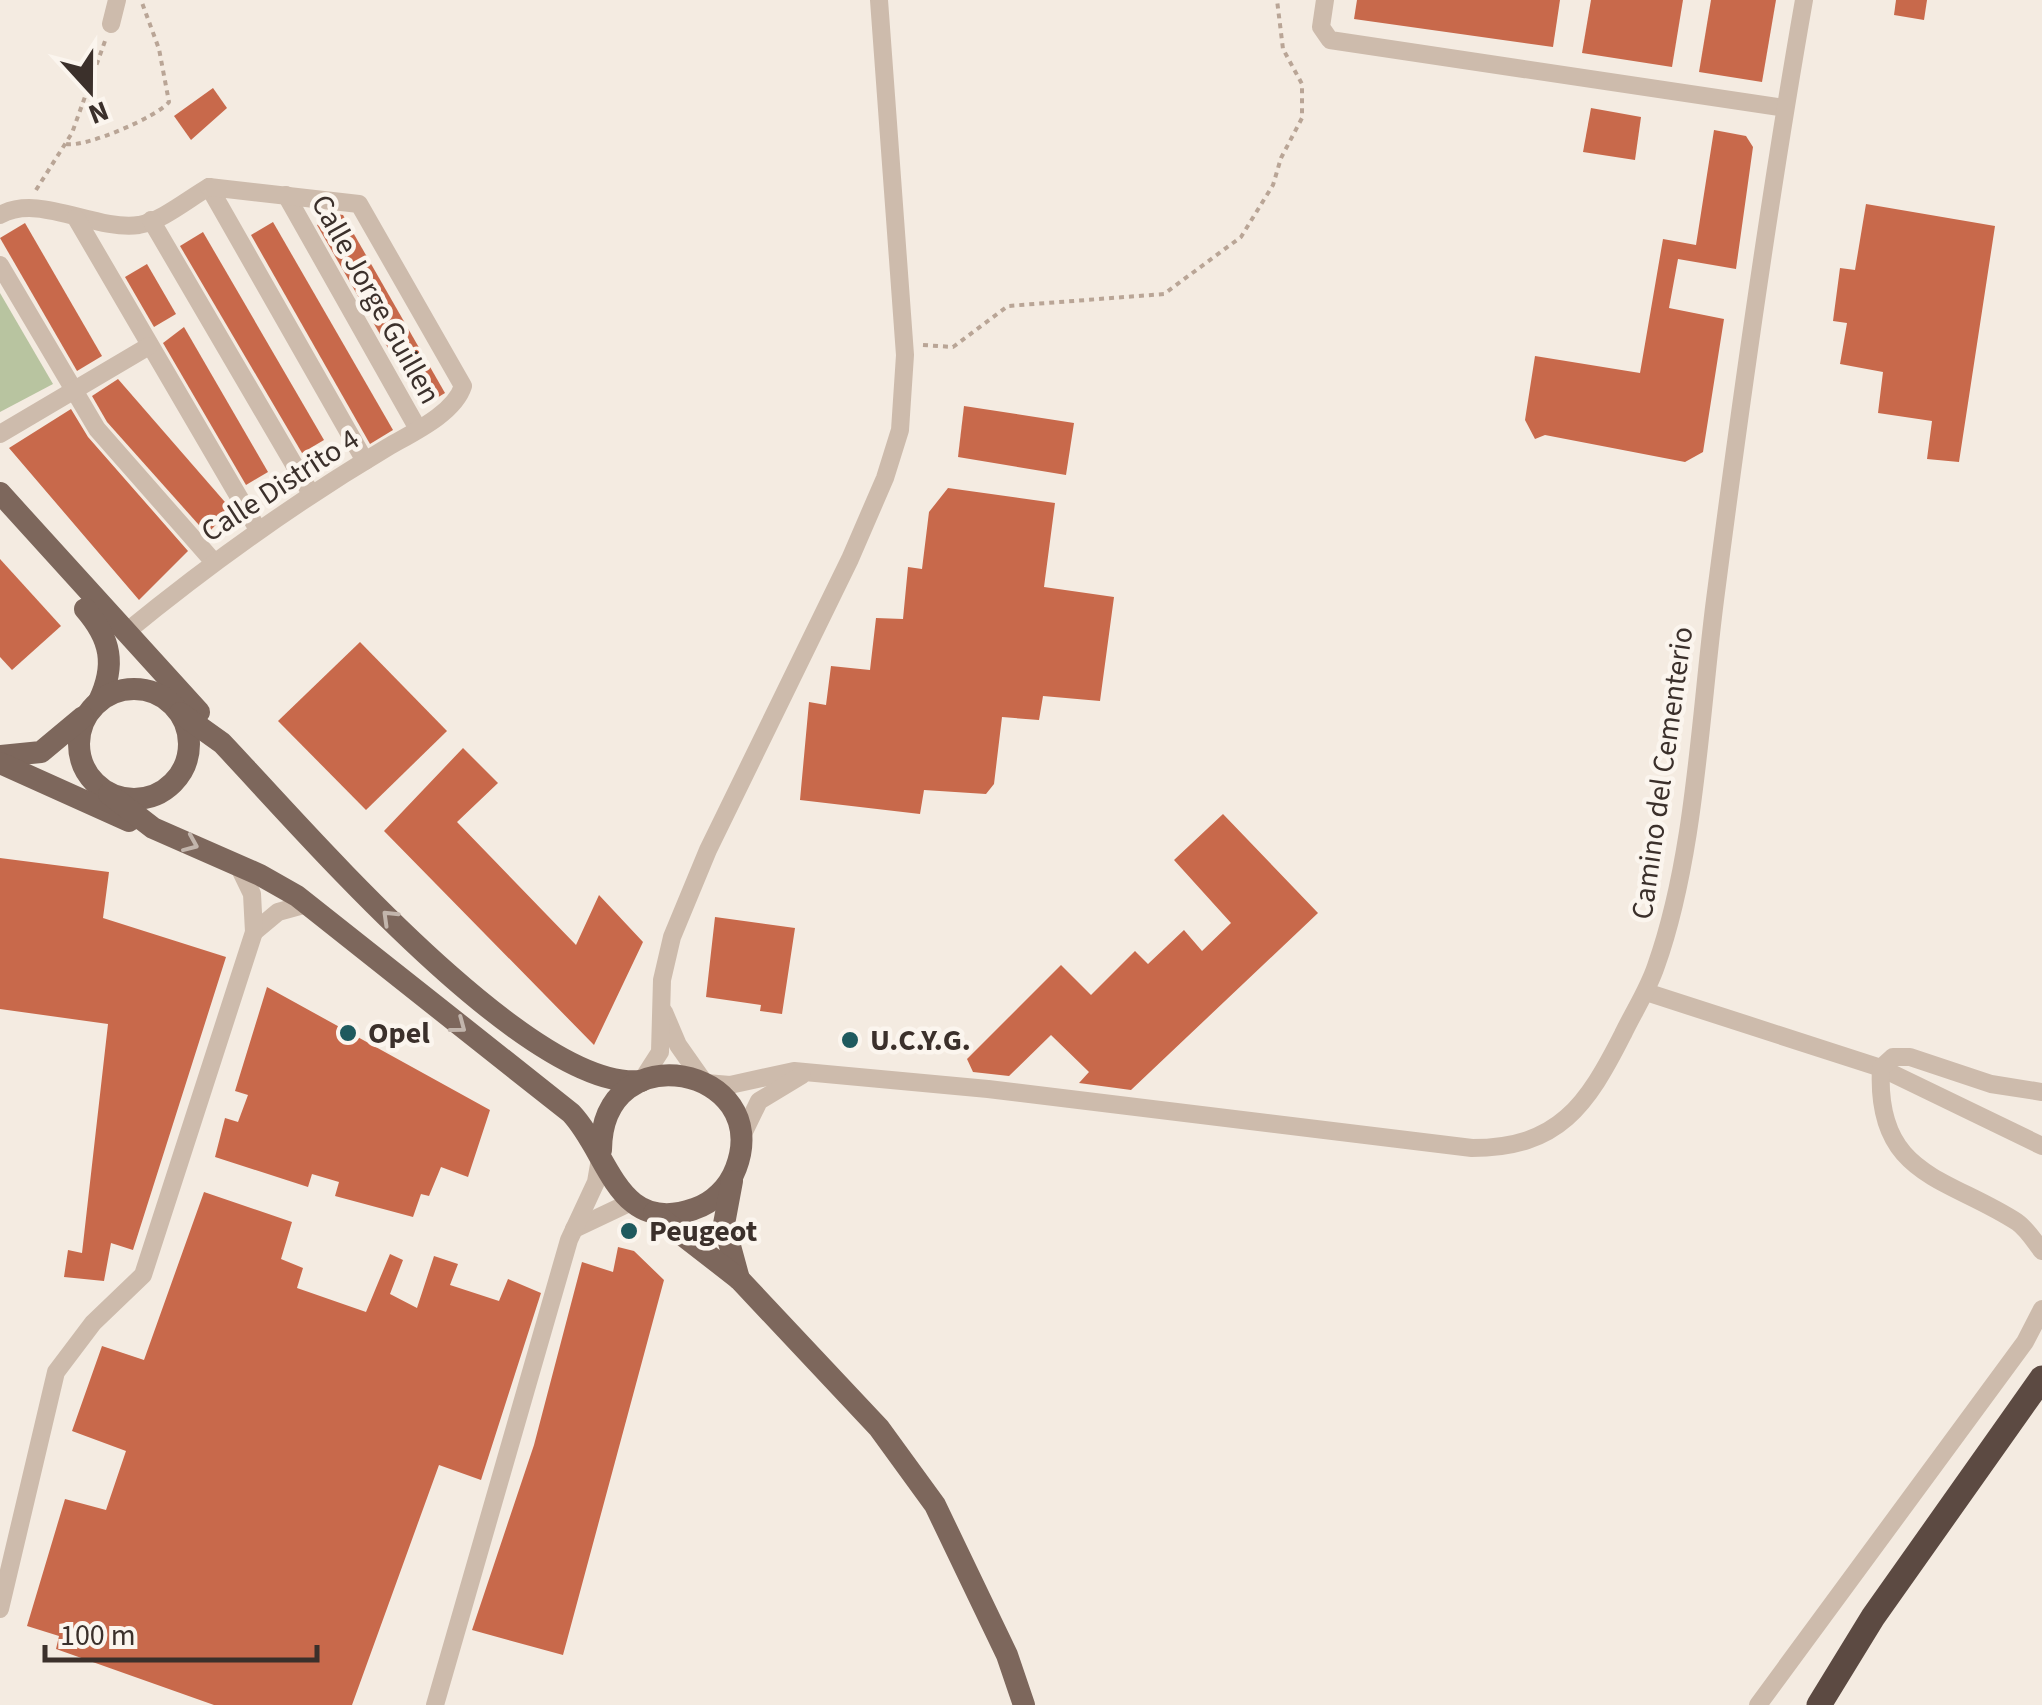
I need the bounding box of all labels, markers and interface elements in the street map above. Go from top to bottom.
north arrow [40,40,140,140]
text: N [83,90,114,134]
street label: Calle Jorge Guillen [300,187,451,412]
street label: Calle Distrito 4 [193,418,368,553]
street label: Camino del Cementerio [1621,624,1704,922]
one-way arrow [182,833,199,853]
one-way arrow [383,911,401,929]
place label: Opel [368,1012,430,1055]
one-way arrow [448,1014,466,1031]
place label: U.C.Y.G. [870,1019,971,1062]
marker: Opel [337,1022,359,1044]
marker: U.C.Y.G. [839,1029,861,1051]
place label: Peugeot [649,1210,758,1253]
marker: Peugeot [618,1220,640,1242]
scale bar [45,1600,318,1662]
text: 100 m [60,1614,136,1657]

